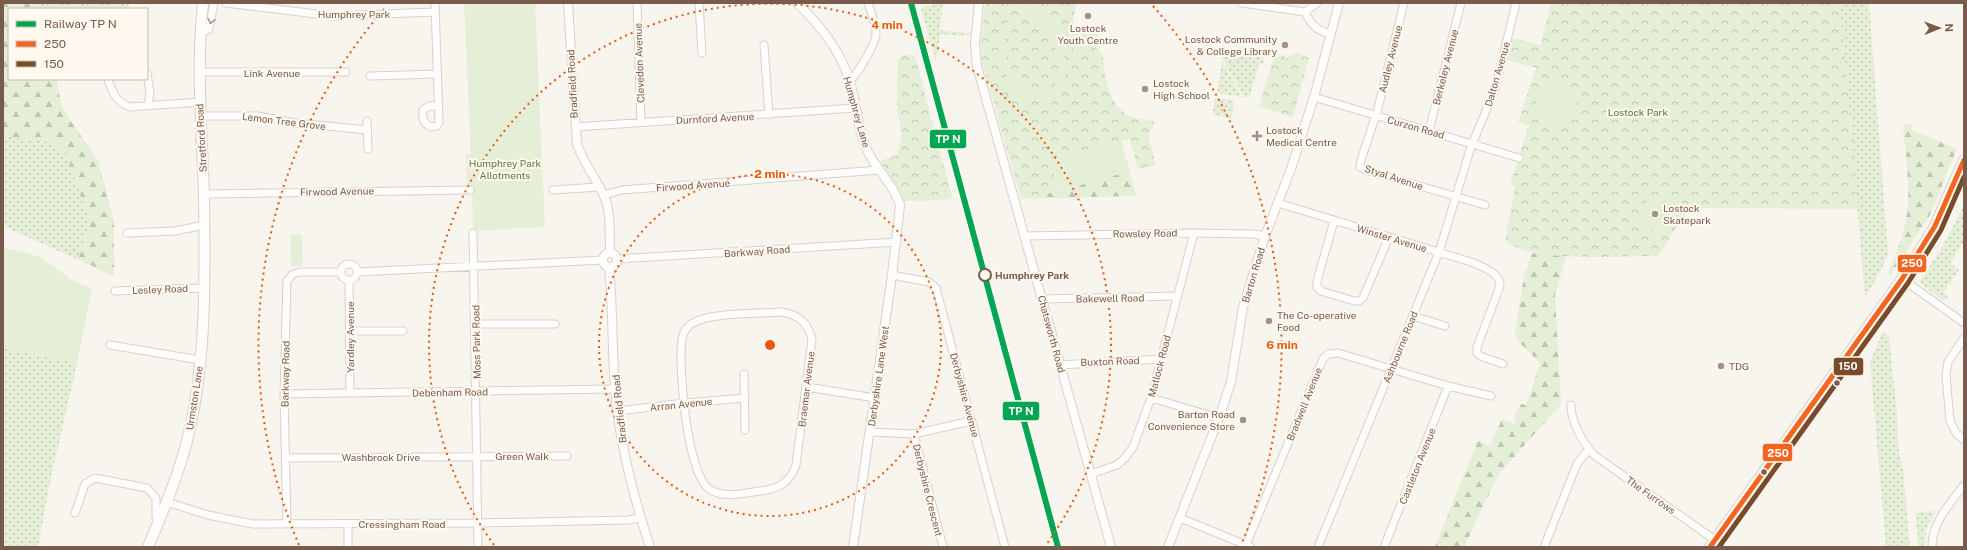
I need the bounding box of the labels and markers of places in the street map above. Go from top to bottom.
marker: Lostock Youth Centre [1083,11,1093,21]
place label: Lostock Youth Centre [1058,22,1119,46]
place label: Lostock Community & College Library [1185,33,1278,57]
marker: Lostock Community & College Library [1280,40,1290,50]
place label: Lostock High School [1153,77,1210,101]
marker: Lostock High School [1140,84,1150,94]
place label: Lostock Medical Centre [1266,124,1337,148]
marker: Lostock Medical Centre [1251,130,1263,142]
place label: Lostock Skatepark [1663,202,1711,226]
marker: Lostock Skatepark [1650,209,1660,219]
marker: Humphrey Park [978,268,992,282]
place label: Humphrey Park [995,269,1069,281]
place label: The Co-operative Food [1277,309,1357,333]
marker: The Co-operative Food [1264,316,1274,326]
centre of rings [763,338,777,352]
place label: TDG [1729,360,1749,372]
marker: TDG [1716,361,1726,371]
unlabelled marker [1832,378,1842,388]
place label: Barton Road Convenience Store [1148,408,1235,432]
marker: Barton Road Convenience Store [1238,415,1248,425]
unlabelled marker [1759,467,1769,477]

